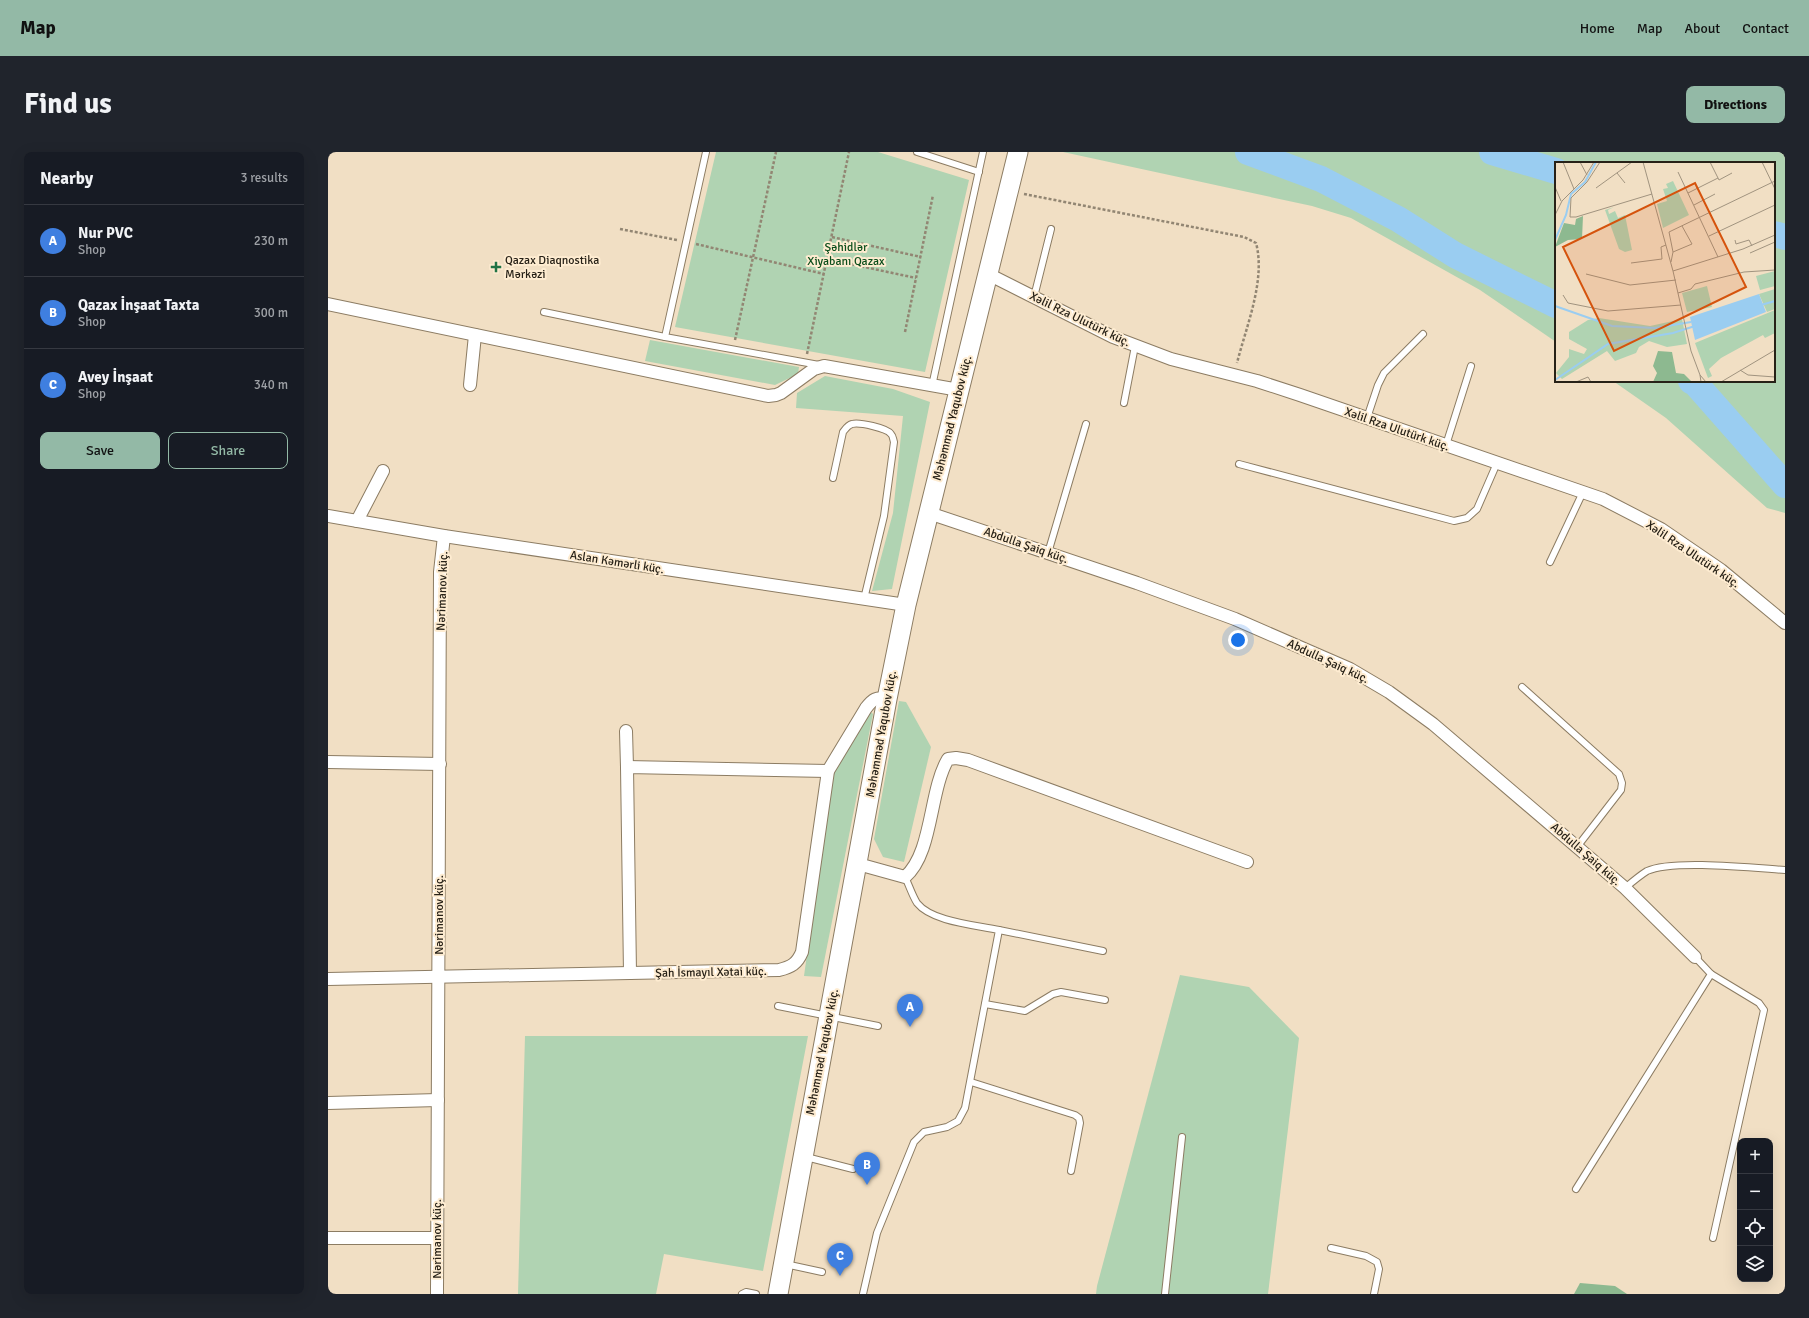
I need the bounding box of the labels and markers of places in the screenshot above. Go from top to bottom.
place label: Qazax Diaqnostika Mərkəzi [505,253,599,282]
marker: Qazax Diaqnostika Mərkəzi [490,261,502,273]
pin: A [897,994,923,1027]
pin: B [854,1152,880,1185]
pin: C [827,1243,853,1276]

